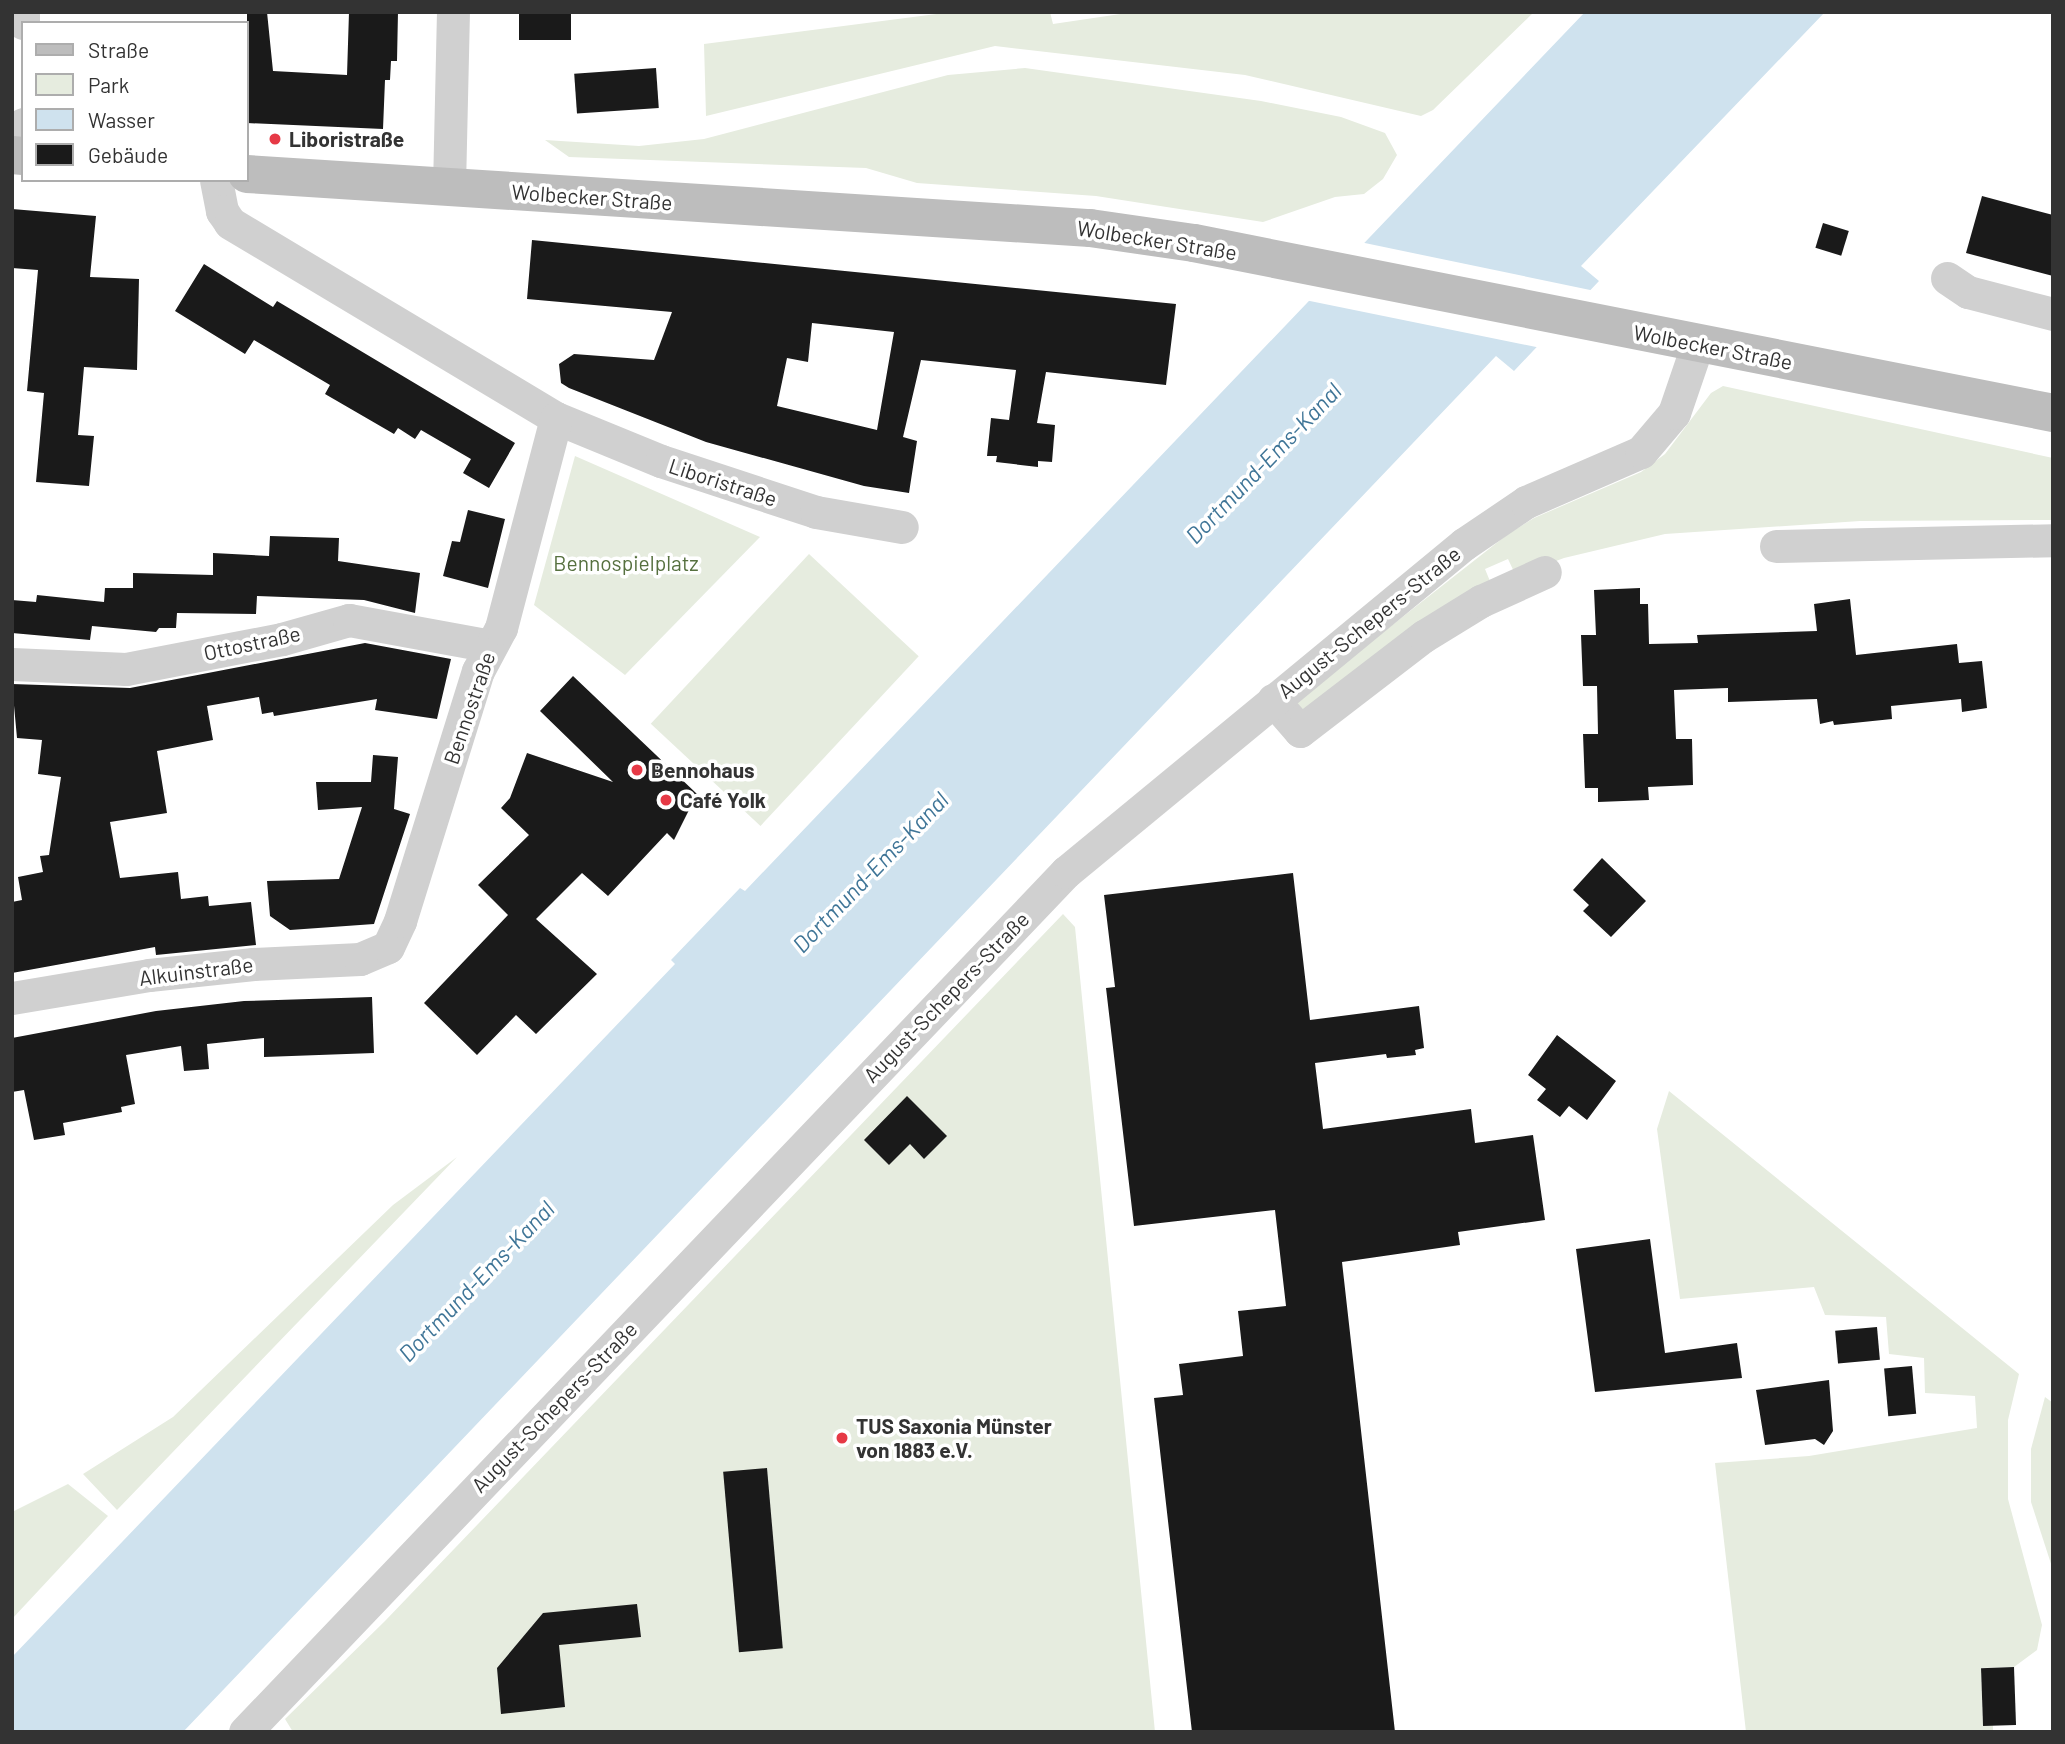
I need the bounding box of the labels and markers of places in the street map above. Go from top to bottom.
place label: Liboristraße [289,126,404,152]
marker: Liboristraße [267,131,283,147]
place label: Bennohaus [651,757,755,783]
marker: Bennohaus [629,762,645,778]
place label: Café Yolk [680,787,766,813]
marker: Café Yolk [658,792,674,808]
place label: TUS Saxonia Münster von 1883 e.V. [856,1413,1052,1463]
marker: TUS Saxonia Münster von 1883 e.V. [834,1430,850,1446]

